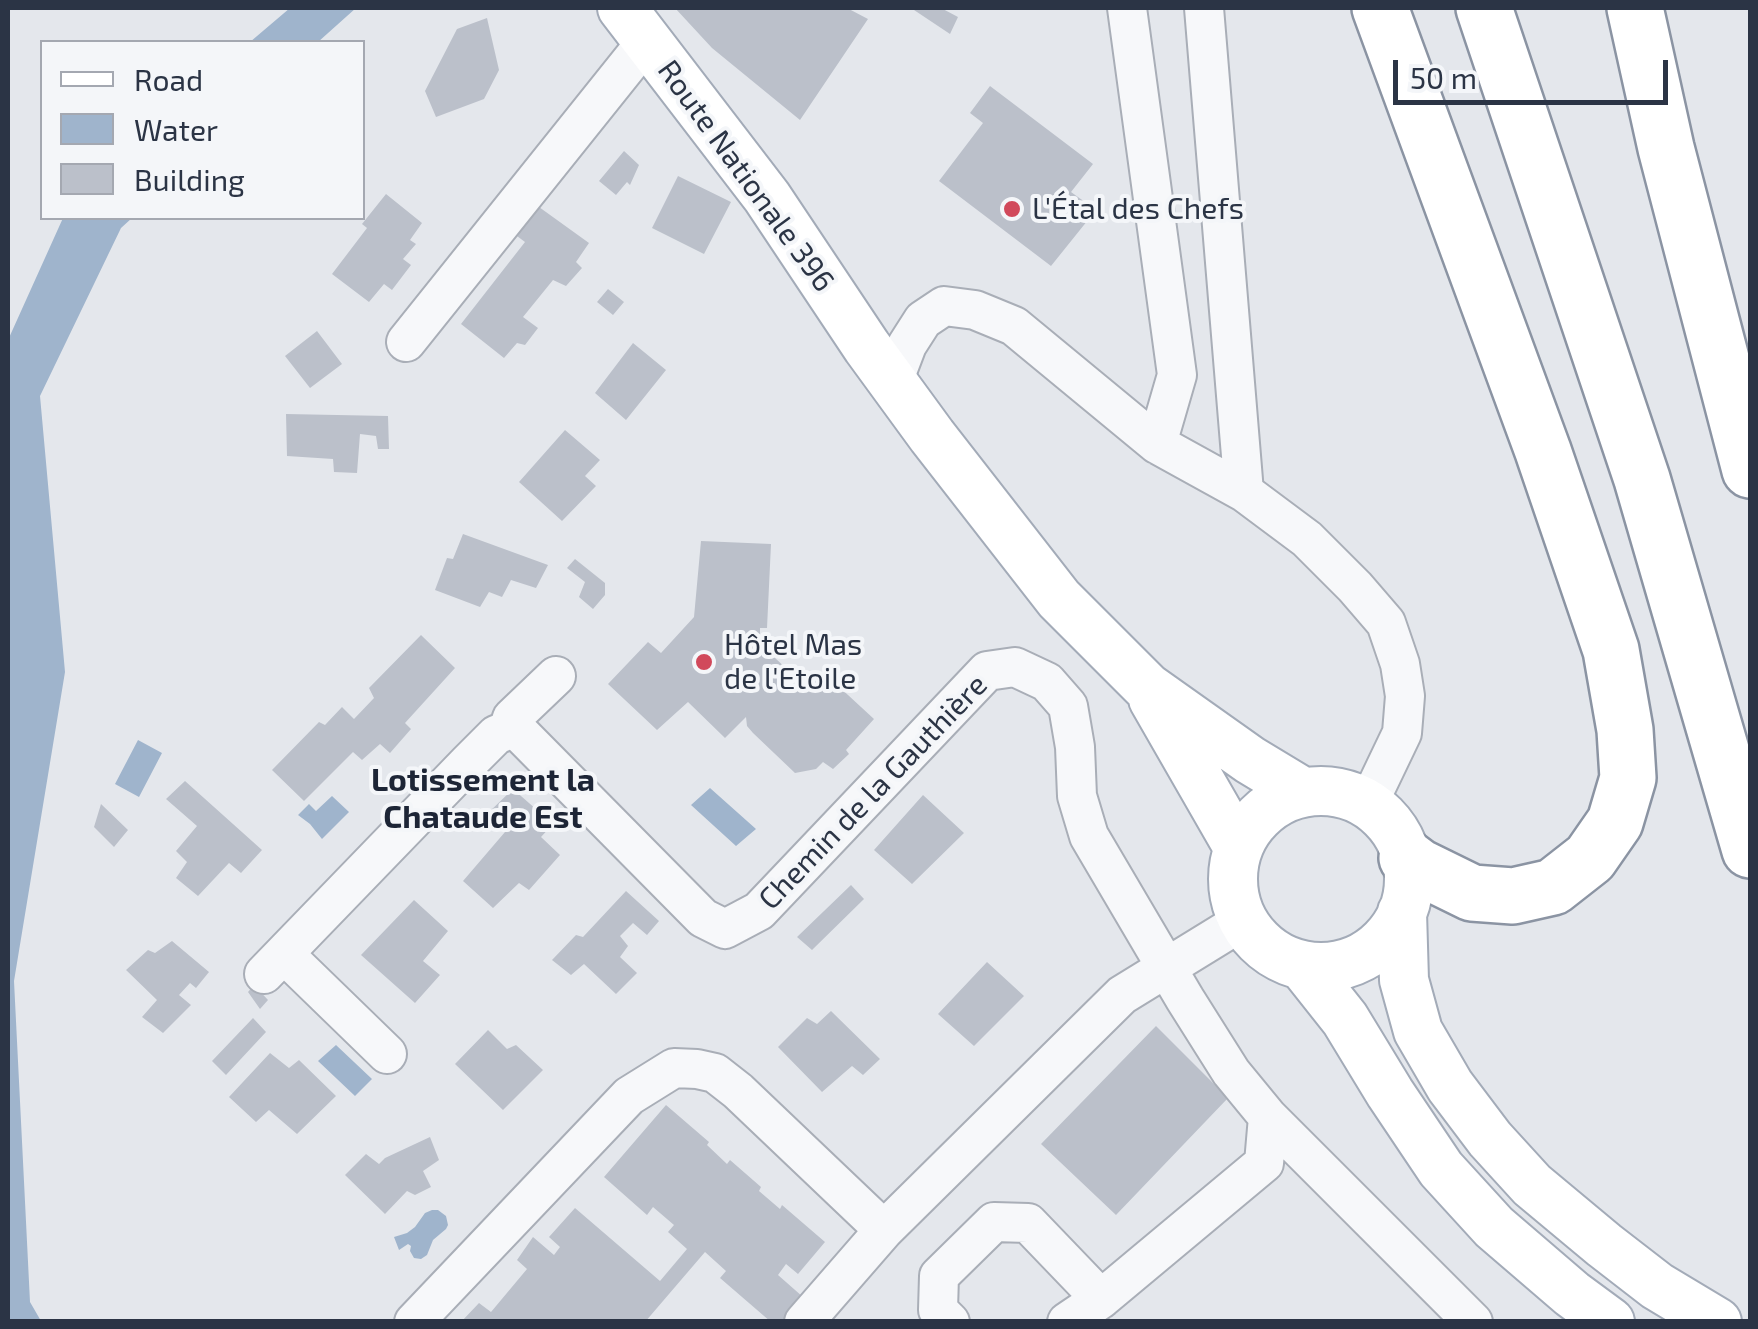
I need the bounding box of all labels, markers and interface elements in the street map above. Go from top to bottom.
legend [40,40,365,220]
scale bar [1398,40,1673,102]
street label: Route Nationale 396 [650,53,842,299]
text: 50 m [1410,59,1477,95]
text: Road [134,61,203,97]
text: Water [134,111,218,147]
text: Building [134,161,245,197]
place label: L'Étal des Chefs [1032,191,1244,227]
marker: L'Étal des Chefs [1001,198,1023,220]
place label: Hôtel Mas de l'Etoile [724,627,862,698]
marker: Hôtel Mas de l'Etoile [693,651,715,673]
street label: Chemin de la Gauthière [751,667,995,917]
district label: Lotissement la Chataude Est [371,761,595,836]

